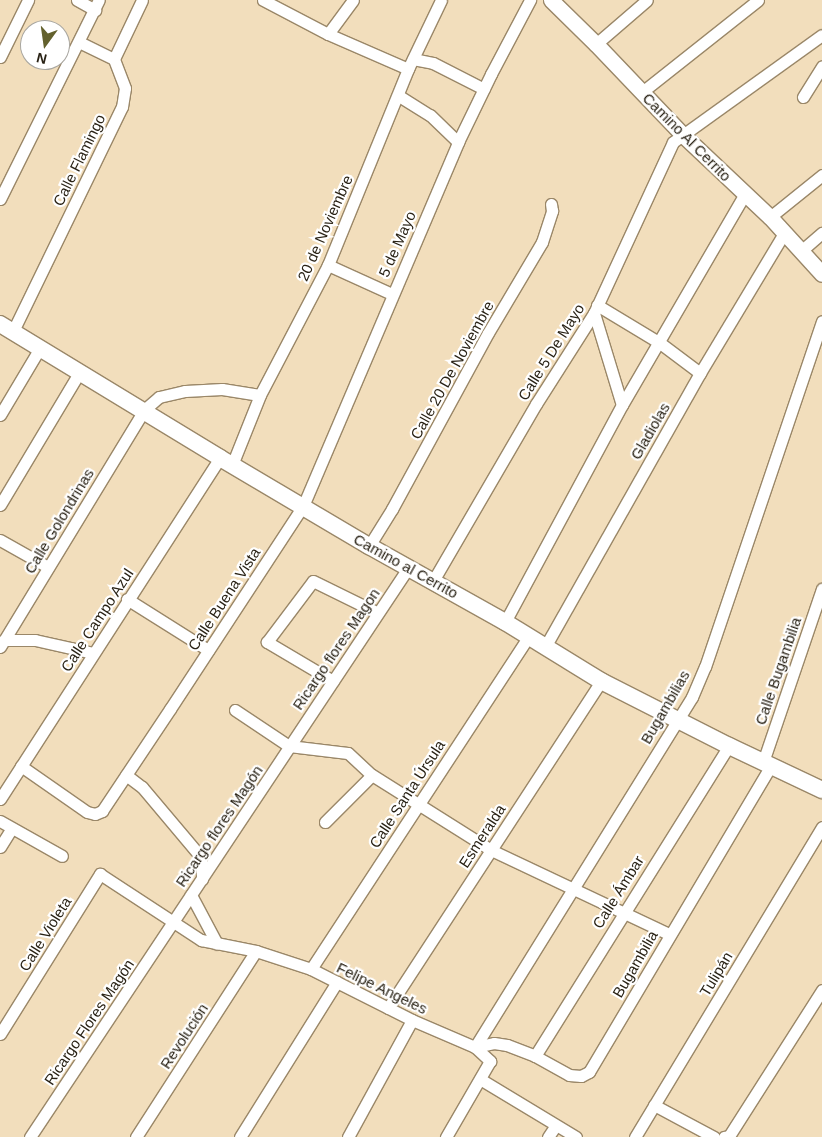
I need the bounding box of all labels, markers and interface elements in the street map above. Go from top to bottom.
north arrow [20,20,70,70]
text: N [35,50,48,68]
street label: Camino Al Cerrito [639,89,735,185]
street label: Calle Flamingo [49,111,109,209]
street label: 20 de Noviembre [294,172,356,284]
street label: 5 de Mayo [375,208,419,280]
street label: Calle 20 De Noviembre [407,298,497,442]
street label: Calle 5 De Mayo [514,300,588,404]
street label: Gladiolas [627,399,673,463]
street label: Calle Golondrinas [21,465,97,577]
street label: Camino al Cerrito [351,530,461,602]
street label: Calle Buena Vista [184,544,264,654]
street label: Calle Campo Azul [57,565,137,675]
street label: Ricargo flores Magon [289,585,383,713]
street label: Calle Bugambilia [751,615,805,727]
street label: Bugambilias [637,667,693,747]
street label: Calle Santa Úrsula [365,737,449,851]
street label: Ricargo flores Magón [172,762,266,890]
street label: Esmeralda [455,801,509,871]
street label: Calle Ámbar [589,852,647,932]
street label: Calle Violeta [15,894,75,974]
street label: Bugambilia [609,927,661,1001]
street label: Tulipán [696,949,736,999]
street label: Ricargo Flores Magón [40,956,138,1088]
street label: Felipe Angeles [333,958,431,1018]
street label: Revolución [156,1000,212,1072]

